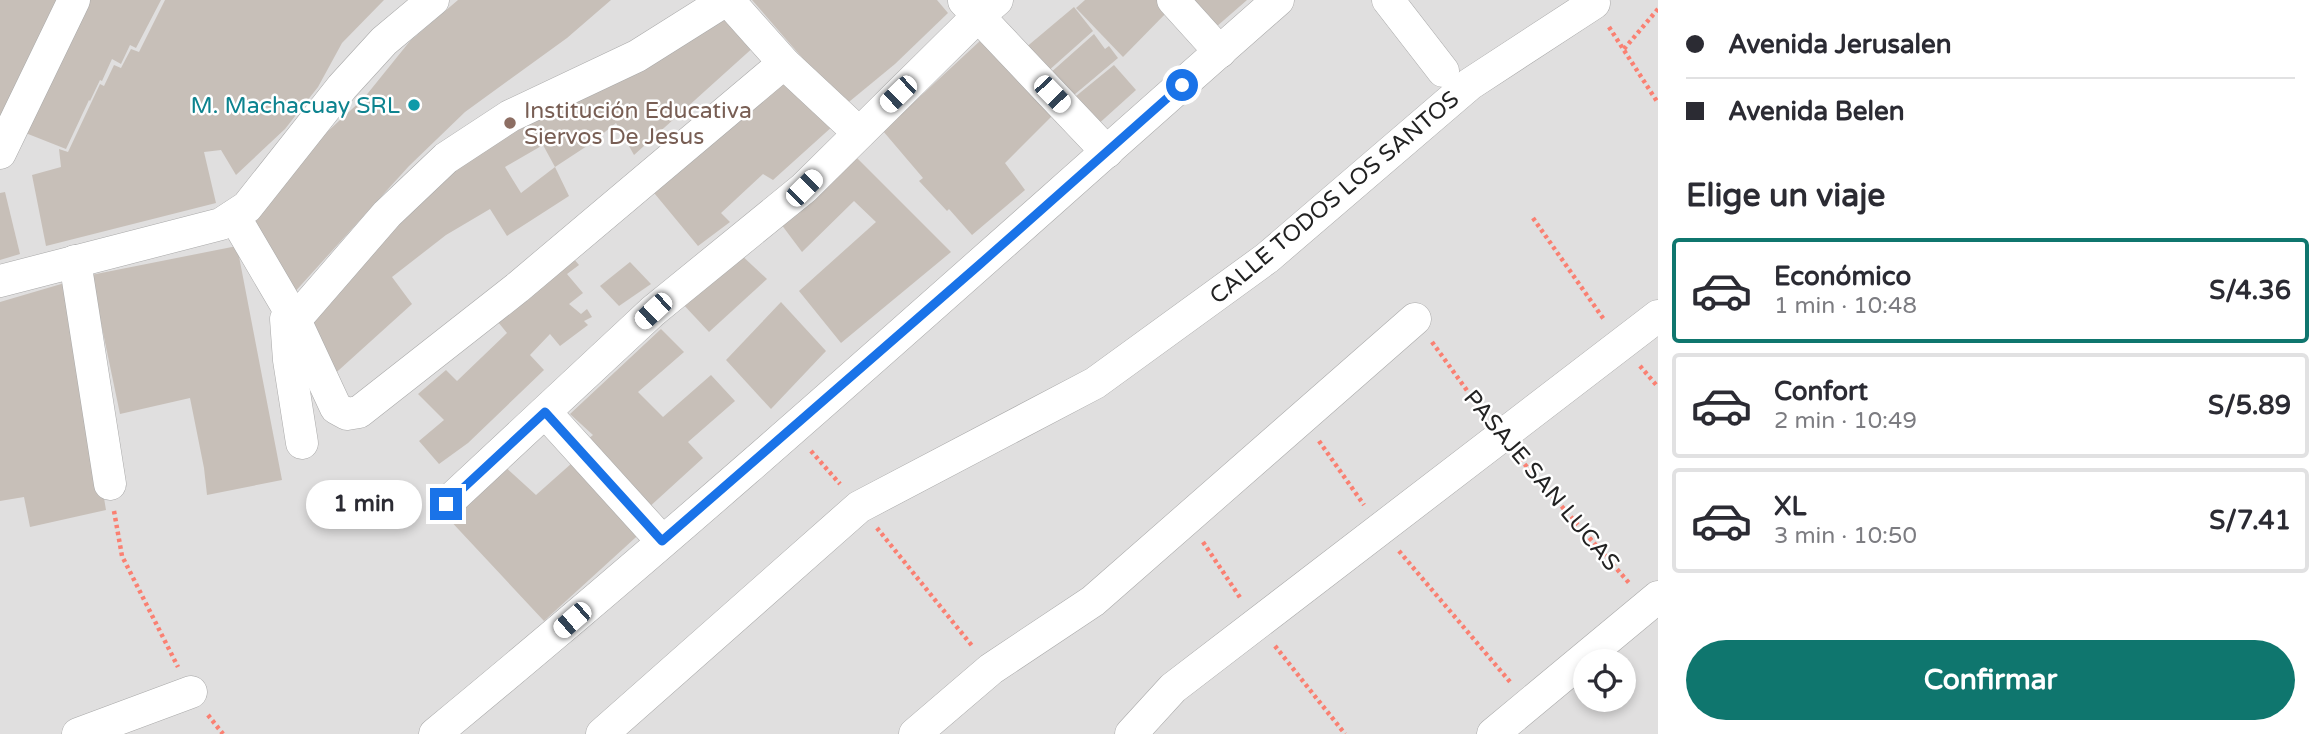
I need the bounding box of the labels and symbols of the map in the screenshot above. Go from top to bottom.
route start [1166,69,1198,101]
car [876,72,921,116]
car [1030,72,1075,116]
street label: CALLE TODOS LOS SANTOS [1204,85,1465,310]
place label: M. Machacuay SRL [190,92,400,120]
marker: M. Machacuay SRL [406,97,422,113]
place label: Institución Educativa Siervos De Jesus [524,97,752,151]
marker: Institución Educativa Siervos De Jesus [502,115,518,131]
car [782,166,827,210]
car [631,289,676,333]
street label: PASAJE SAN LUCAS [1457,384,1625,577]
callout: 1 min [306,480,422,528]
route end [430,488,462,520]
car [550,598,595,642]

